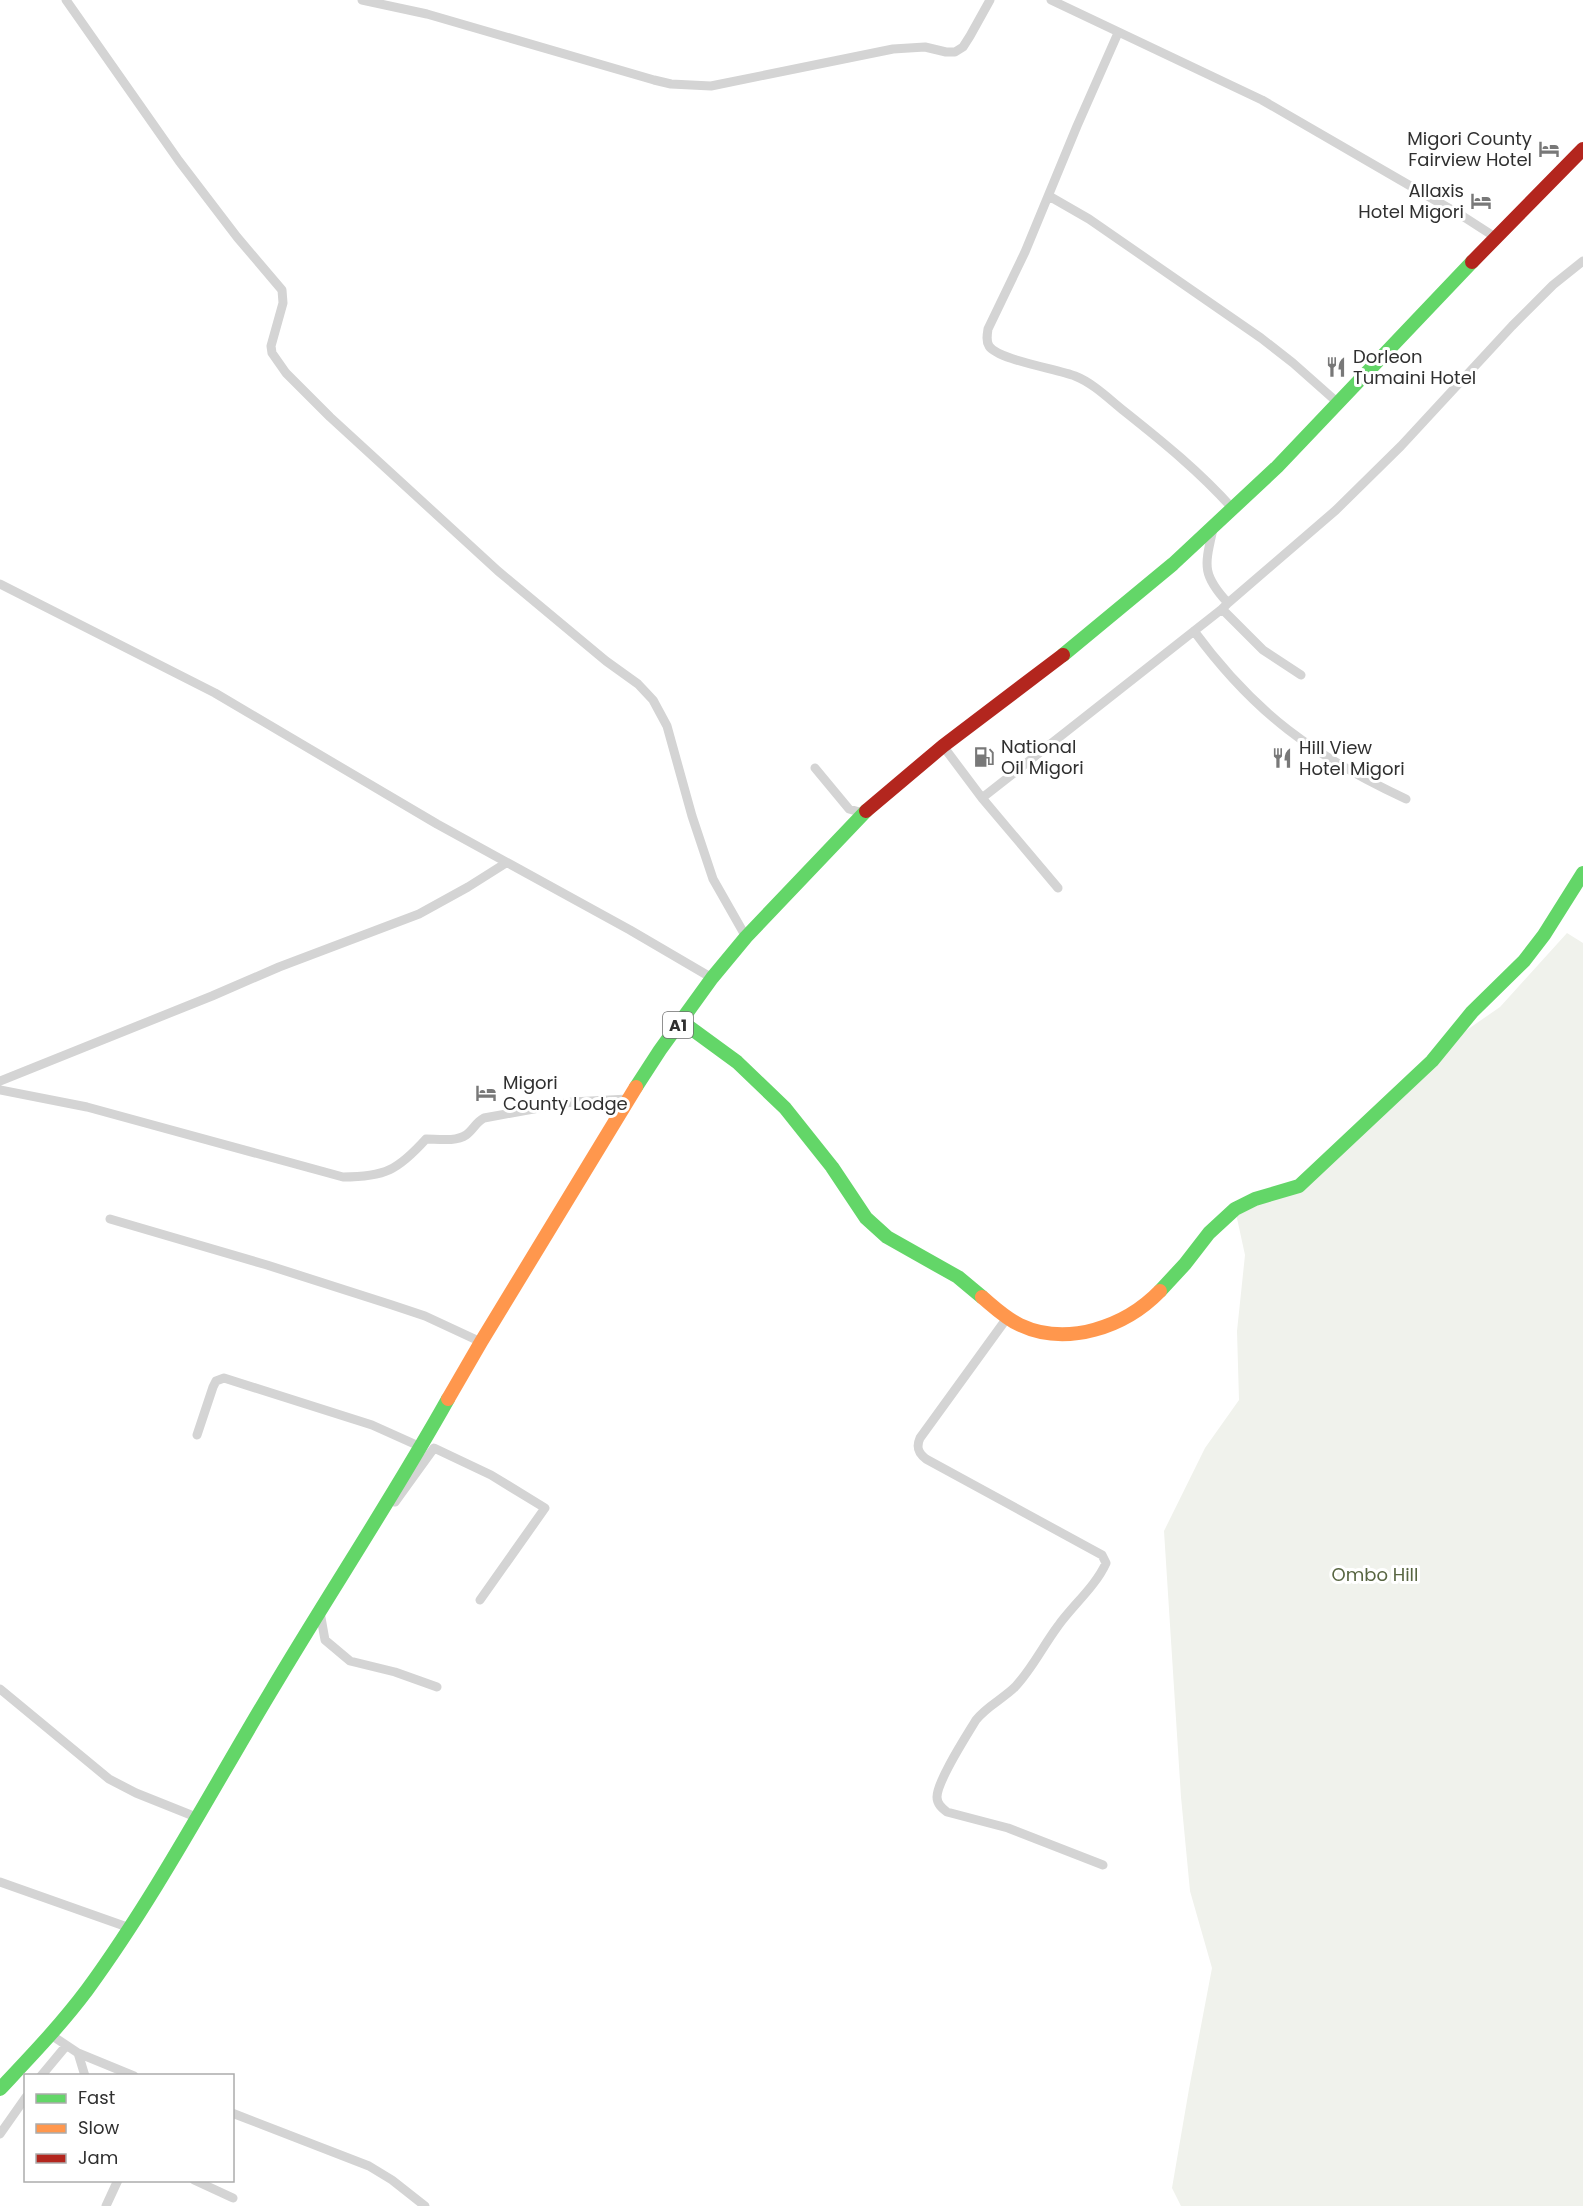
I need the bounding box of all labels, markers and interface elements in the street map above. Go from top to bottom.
place label: Migori County Fairview Hotel [1407,126,1532,172]
hotel icon: Migori County Fairview Hotel [1537,137,1561,161]
place label: Allaxis Hotel Migori [1358,178,1464,224]
hotel icon: Allaxis Hotel Migori [1469,189,1493,213]
place label: Dorleon Tumaini Hotel [1353,344,1476,390]
restaurant icon: Dorleon Tumaini Hotel [1324,355,1348,379]
place label: National Oil Migori [1001,734,1084,780]
place label: Hill View Hotel Migori [1299,735,1405,781]
fuel station icon: National Oil Migori [972,745,996,769]
restaurant icon: Hill View Hotel Migori [1270,746,1294,770]
road number: A1 [663,1012,693,1038]
place label: Migori County Lodge [503,1070,628,1116]
hotel icon: Migori County Lodge [474,1081,498,1105]
park label: Ombo Hill [1332,1562,1418,1587]
legend [24,2074,234,2182]
text: Fast [78,2085,115,2110]
text: Slow [78,2115,120,2140]
text: Jam [78,2145,118,2170]

